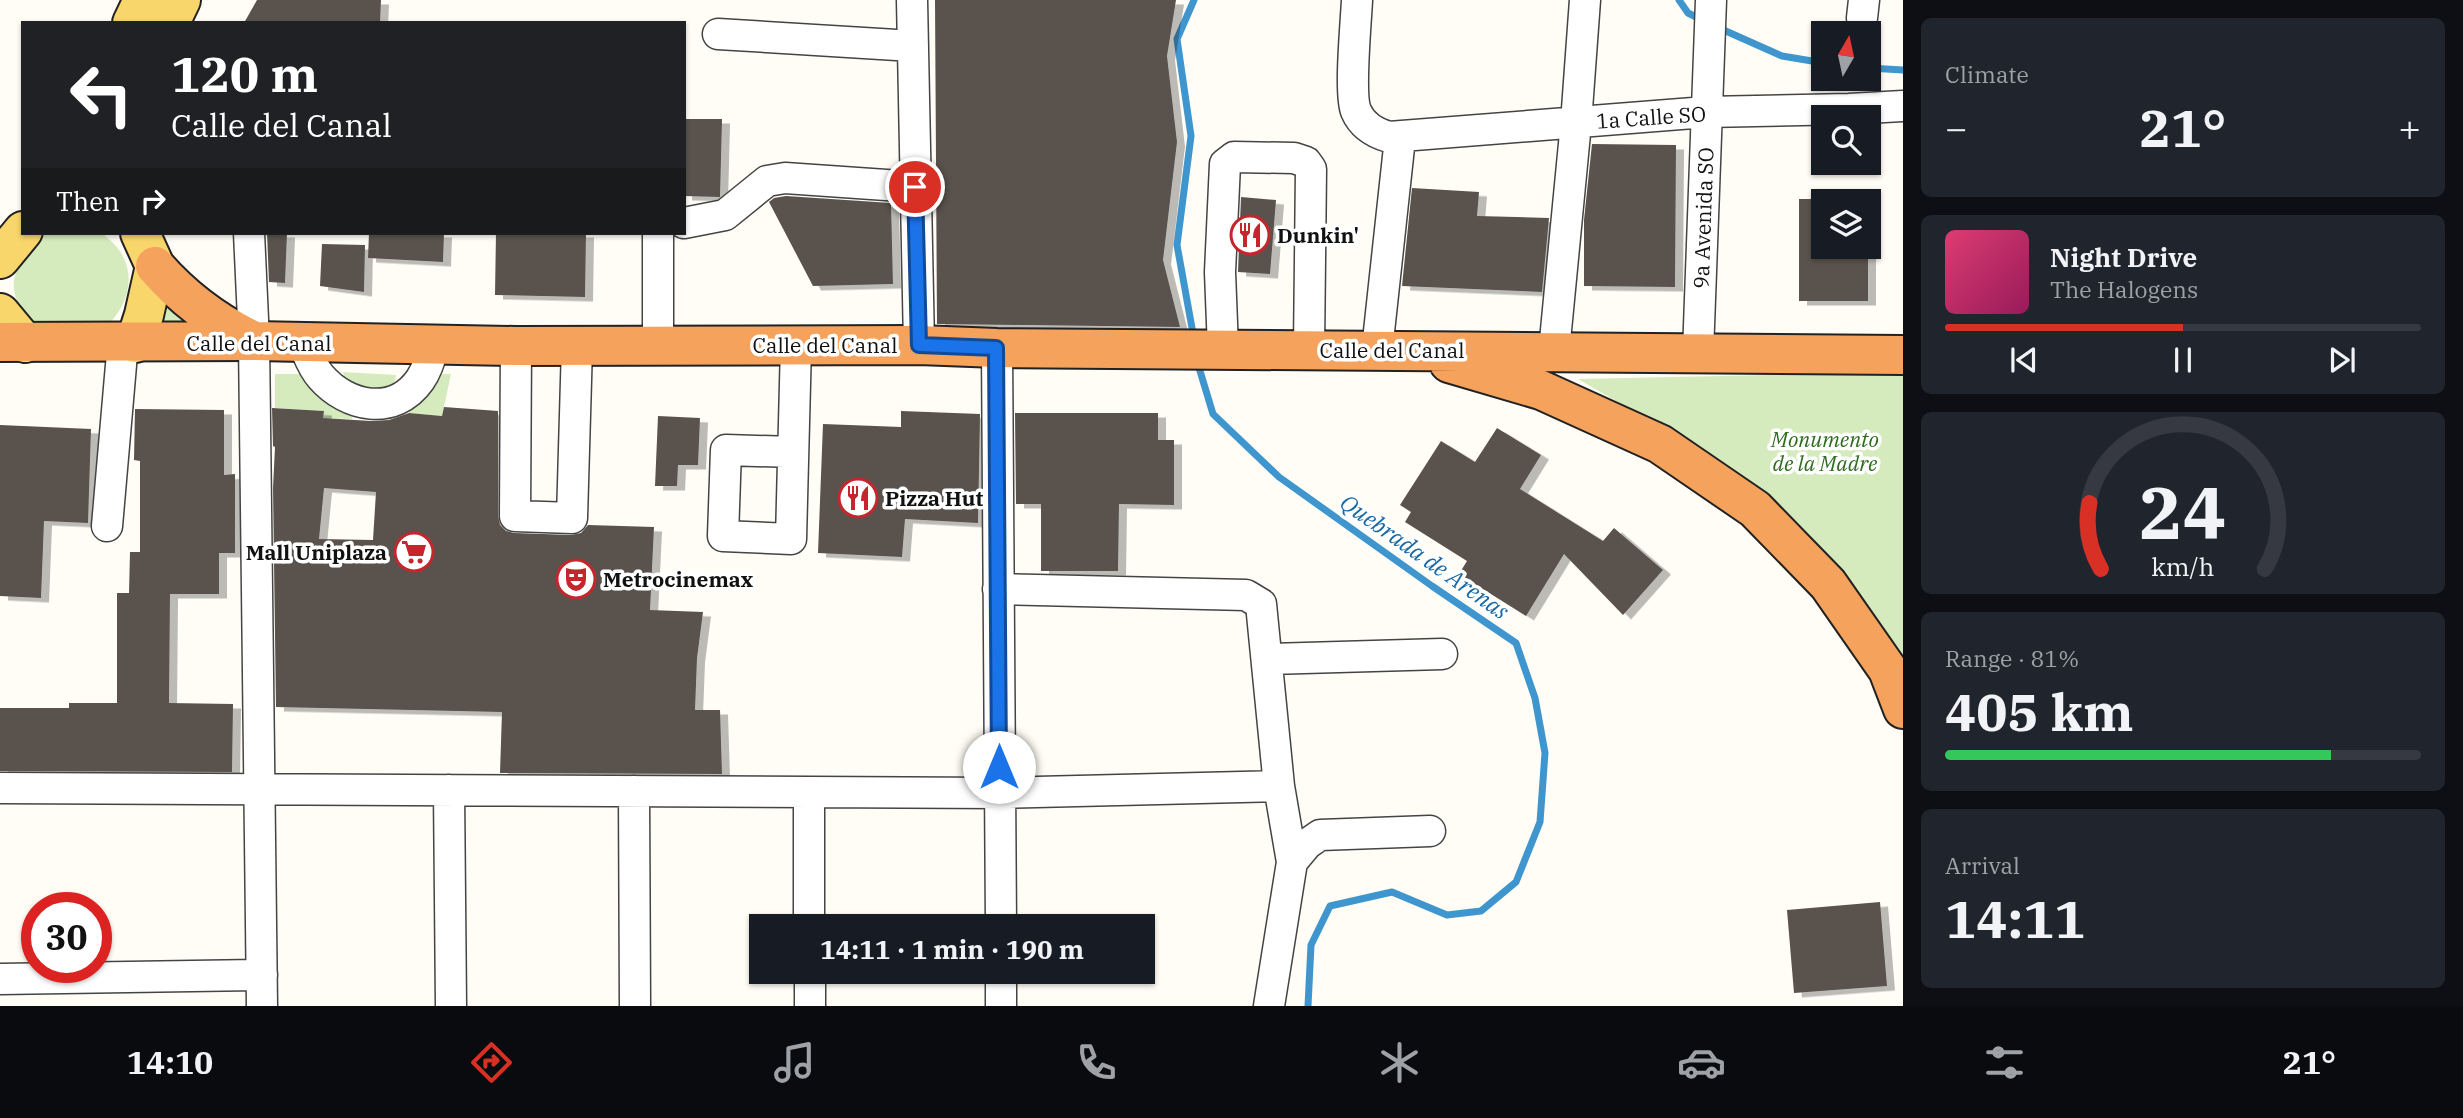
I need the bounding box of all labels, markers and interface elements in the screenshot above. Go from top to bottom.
north arrow [1811,21,1881,91]
map controls [1811,21,1881,259]
text: 120 m [171,42,318,105]
icon: left [56,49,147,140]
text: Climate [1945,59,2029,89]
text: 21° [2140,94,2226,161]
street label: 1a Calle SO [1595,99,1707,135]
text: − [1945,103,1968,152]
text: + [2398,103,2421,152]
text: Calle del Canal [171,104,392,146]
button: search [1811,105,1881,175]
street label: 9a Avenida SO [1687,147,1719,289]
pin [885,157,945,217]
icon: arrive [896,168,934,206]
icon: right [134,182,172,220]
text: Then [56,184,120,218]
button: layers [1811,189,1881,259]
restaurant icon: Dunkin' [1229,214,1271,256]
place label: Dunkin' [1277,221,1359,249]
text: Night Drive [2050,240,2197,274]
text: The Halogens [2050,274,2198,304]
street label: Calle del Canal [187,329,331,357]
street label: Calle del Canal [753,331,897,359]
street label: Calle del Canal [1320,336,1464,364]
icon: previous [2005,341,2043,379]
icon: pause [2164,341,2202,379]
icon: next [2323,341,2361,379]
park label: Monumento de la Madre [1770,425,1879,477]
text: 24 [2139,464,2227,559]
restaurant icon: Pizza Hut [837,477,879,519]
place label: Pizza Hut [885,484,983,512]
water label: Quebrada de Arenas [1335,487,1516,626]
supermarket icon: Mall Uniplaza [393,531,435,573]
place label: Mall Uniplaza [246,538,387,566]
text: km/h [2151,550,2215,583]
theatre icon: Metrocinemax [555,558,597,600]
place label: Metrocinemax [603,565,754,593]
text: Range · 81% [1945,643,2079,673]
text: 405 km [1945,678,2134,745]
position arrow [962,730,1036,804]
text: Arrival [1945,850,2020,880]
text: 14:11 [1945,885,2086,952]
speed limit sign: 30 [21,892,112,983]
text: 14:11 · 1 min · 190 m [820,932,1084,966]
icon: directions [467,1038,516,1087]
icon: music [770,1038,819,1087]
icon: phone [1072,1038,1121,1087]
icon: climate [1375,1038,1424,1087]
icon: car [1677,1038,1726,1087]
icon: filters [1980,1038,2029,1087]
text: 14:10 [127,1041,213,1083]
text: 21° [2283,1041,2336,1083]

